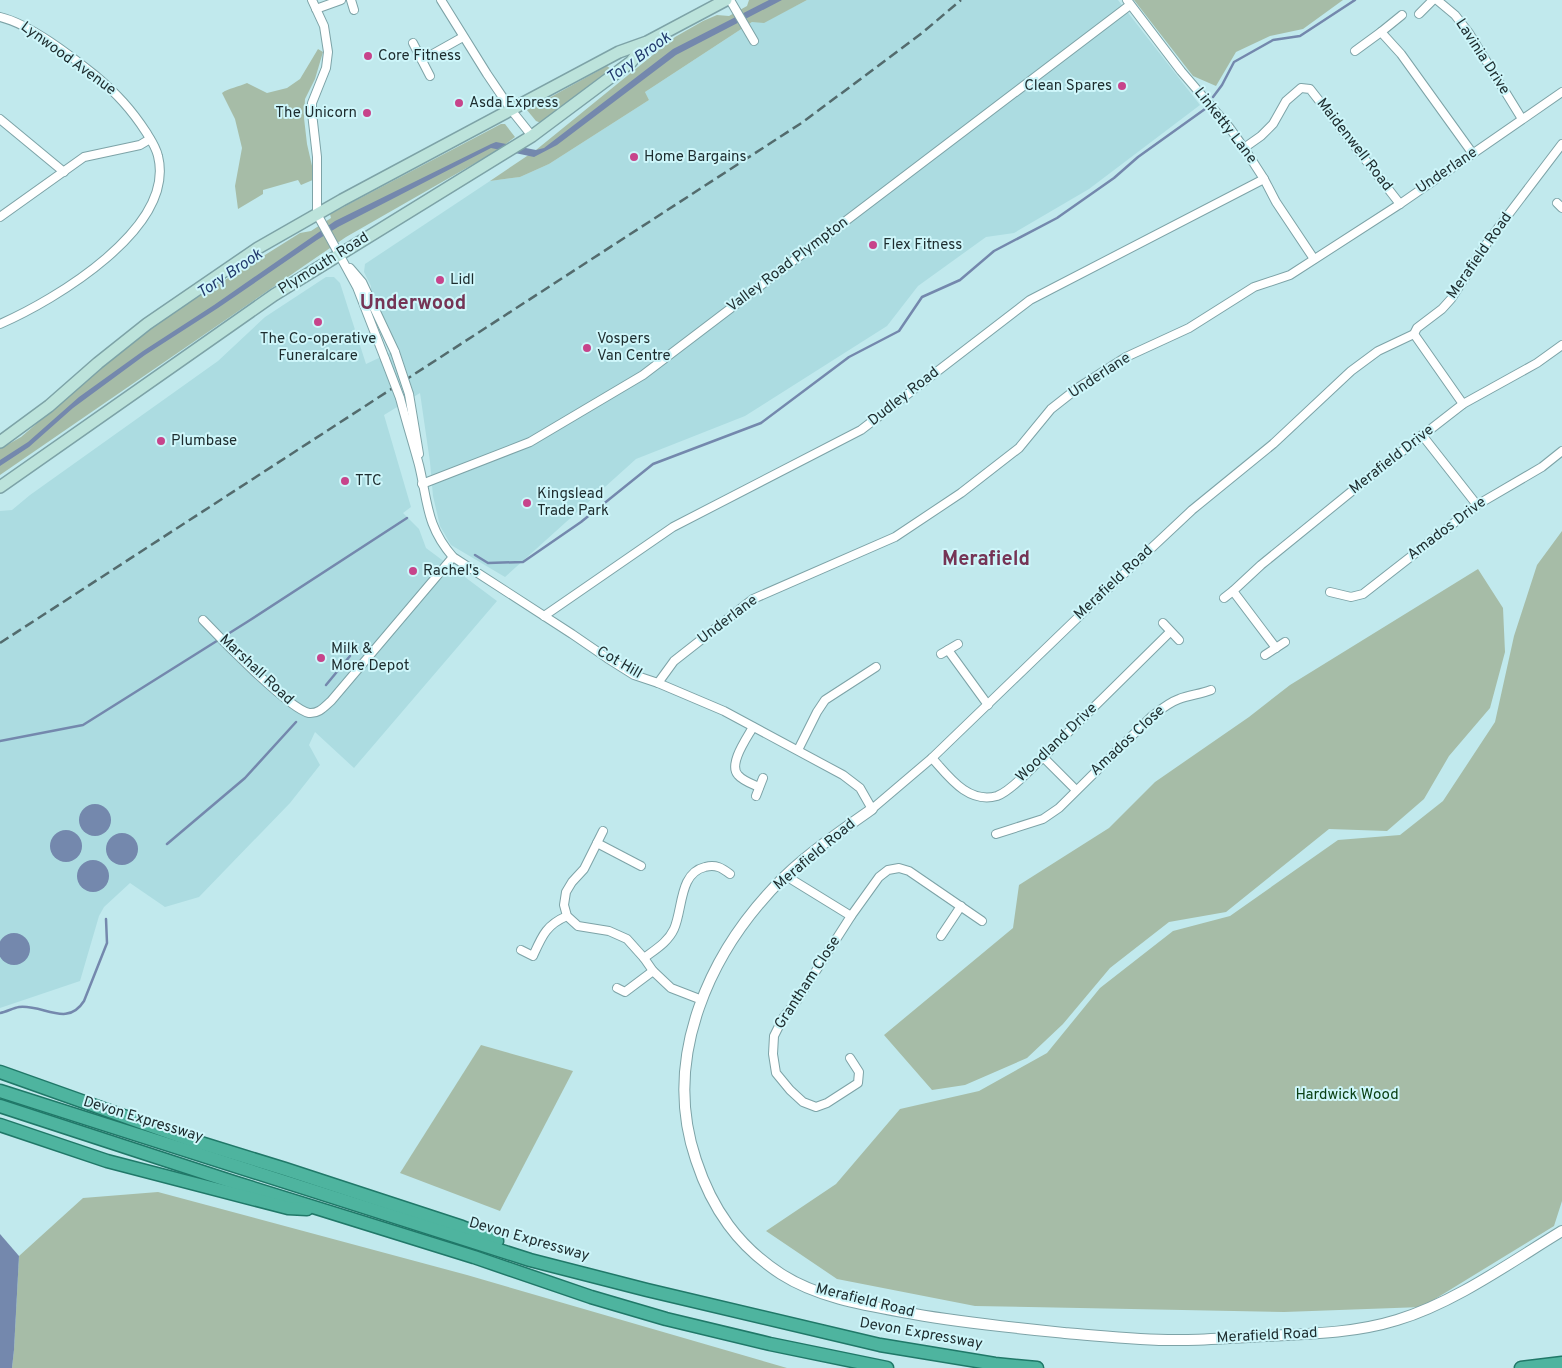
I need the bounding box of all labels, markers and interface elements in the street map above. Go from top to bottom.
street label: Lavinia Drive [1450,15,1514,99]
street label: Lynwood Avenue [17,18,119,100]
water label: Tory Brook [603,27,676,88]
place label: Core Fitness [378,47,461,66]
marker: Core Fitness [362,50,374,62]
place label: Clean Spares [1024,77,1112,96]
marker: Clean Spares [1116,80,1128,92]
street label: Linketty Lane [1189,84,1261,168]
place label: Asda Express [469,94,559,113]
street label: Maidenwell Road [1312,95,1396,195]
marker: Asda Express [453,97,465,109]
place label: The Unicorn [275,104,357,123]
marker: The Unicorn [361,107,373,119]
street label: Underlane [1413,144,1481,198]
place label: Home Bargains [644,148,747,167]
marker: Home Bargains [628,151,640,163]
street label: Merafield Road [1443,209,1517,303]
street label: Valley Road Plympton [724,213,852,317]
street label: Plymouth Road [275,229,373,299]
place label: Flex Fitness [883,236,962,255]
marker: Flex Fitness [867,239,879,251]
water label: Tory Brook [193,244,267,303]
place label: Lidl [450,271,475,290]
marker: Lidl [434,274,446,286]
district label: Underwood [360,291,466,317]
marker: The Co-operative Funeralcare [312,316,324,328]
place label: The Co-operative Funeralcare [260,330,376,366]
place label: Vospers Van Centre [597,330,671,366]
marker: Vospers Van Centre [581,342,593,354]
street label: Underlane [1065,349,1135,403]
street label: Dudley Road [865,363,943,431]
street label: Merafield Drive [1346,421,1438,499]
place label: Plumbase [171,432,237,451]
marker: Plumbase [155,435,167,447]
place label: TTC [355,472,382,491]
marker: TTC [339,475,351,487]
place label: Kingslead Trade Park [537,485,609,521]
street label: Amados Drive [1404,493,1490,565]
marker: Kingslead Trade Park [521,497,533,509]
street label: Merafield Road [1071,542,1157,624]
district label: Merafield [942,547,1030,573]
place label: Rachel's [423,562,479,581]
marker: Rachel's [407,565,419,577]
street label: Underlane [694,591,762,649]
street label: Marshall Road [215,631,297,709]
place label: Milk & More Depot [331,640,409,676]
street label: Cot Hill [593,642,645,684]
marker: Milk & More Depot [315,652,327,664]
street label: Woodland Drive [1012,699,1102,787]
street label: Amados Close [1087,702,1169,780]
street label: Merafield Road [770,815,860,895]
street label: Grantham Close [771,933,845,1033]
park label: Hardwick Wood [1295,1086,1399,1105]
street label: Devon Expressway [81,1093,205,1147]
street label: Devon Expressway [466,1214,592,1266]
street label: Merafield Road [814,1280,916,1322]
street label: Devon Expressway [858,1314,984,1354]
street label: Merafield Road [1216,1324,1318,1348]

